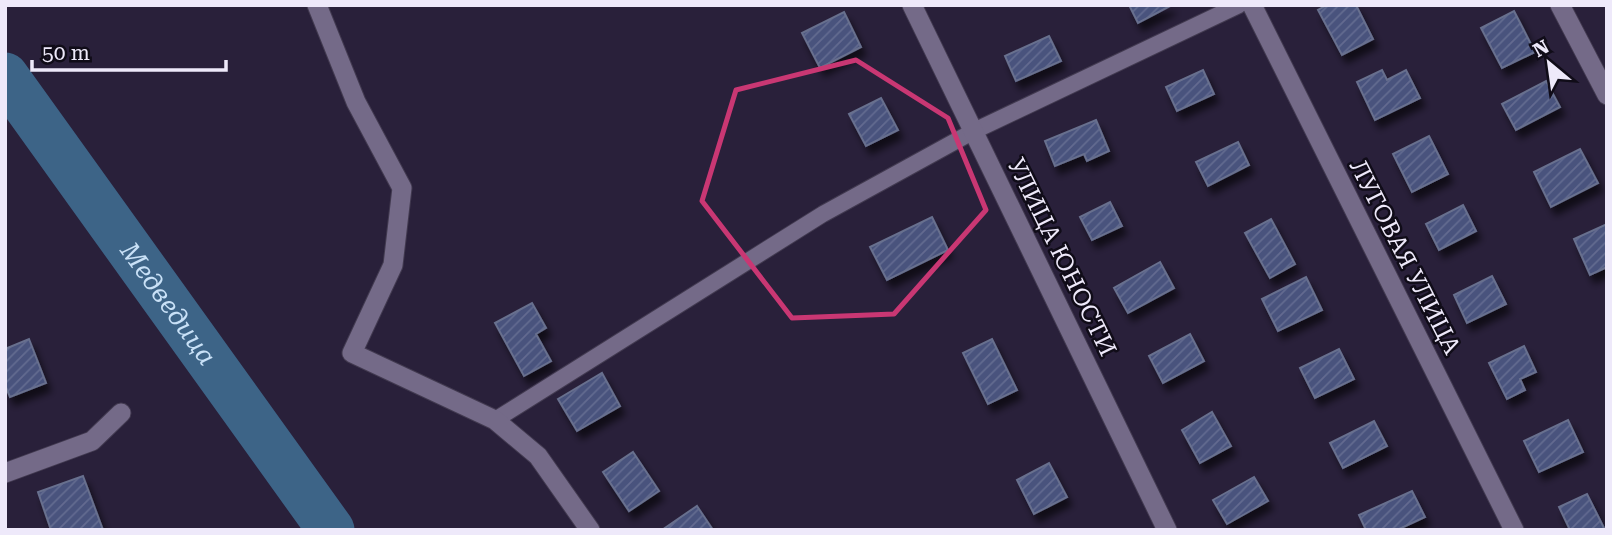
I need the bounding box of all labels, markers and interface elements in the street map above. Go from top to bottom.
scale bar [32,28,226,72]
north arrow [1514,28,1584,98]
text: N [1529,35,1553,62]
text: 50 m [42,41,90,65]
street label: УЛИЦА ЮНОСТИ [1002,153,1122,361]
street label: ЛУГОВАЯ УЛИЦА [1344,155,1466,359]
water label: Медведица [114,236,222,370]

